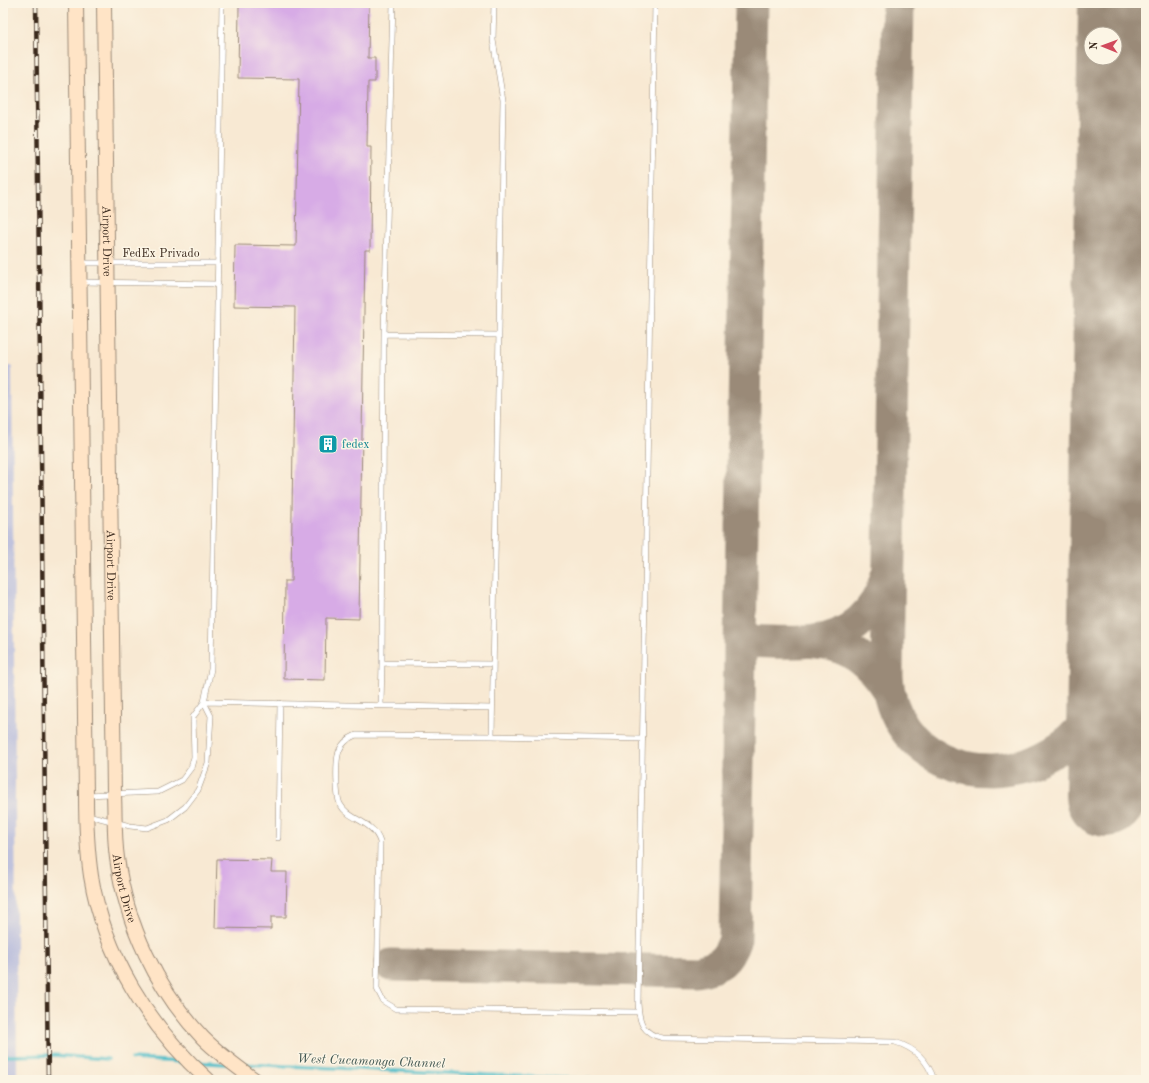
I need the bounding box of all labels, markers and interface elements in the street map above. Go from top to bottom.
north arrow [1083,26,1123,66]
text: N [1089,41,1100,50]
street label: Airport Drive [100,205,112,277]
street label: FedEx Privado [122,248,200,260]
building icon: fedex [317,433,339,455]
place label: fedex [342,439,370,451]
street label: Airport Drive [104,529,117,601]
street label: Airport Drive [109,853,138,925]
water label: West Cucamonga Channel [297,1052,446,1071]

